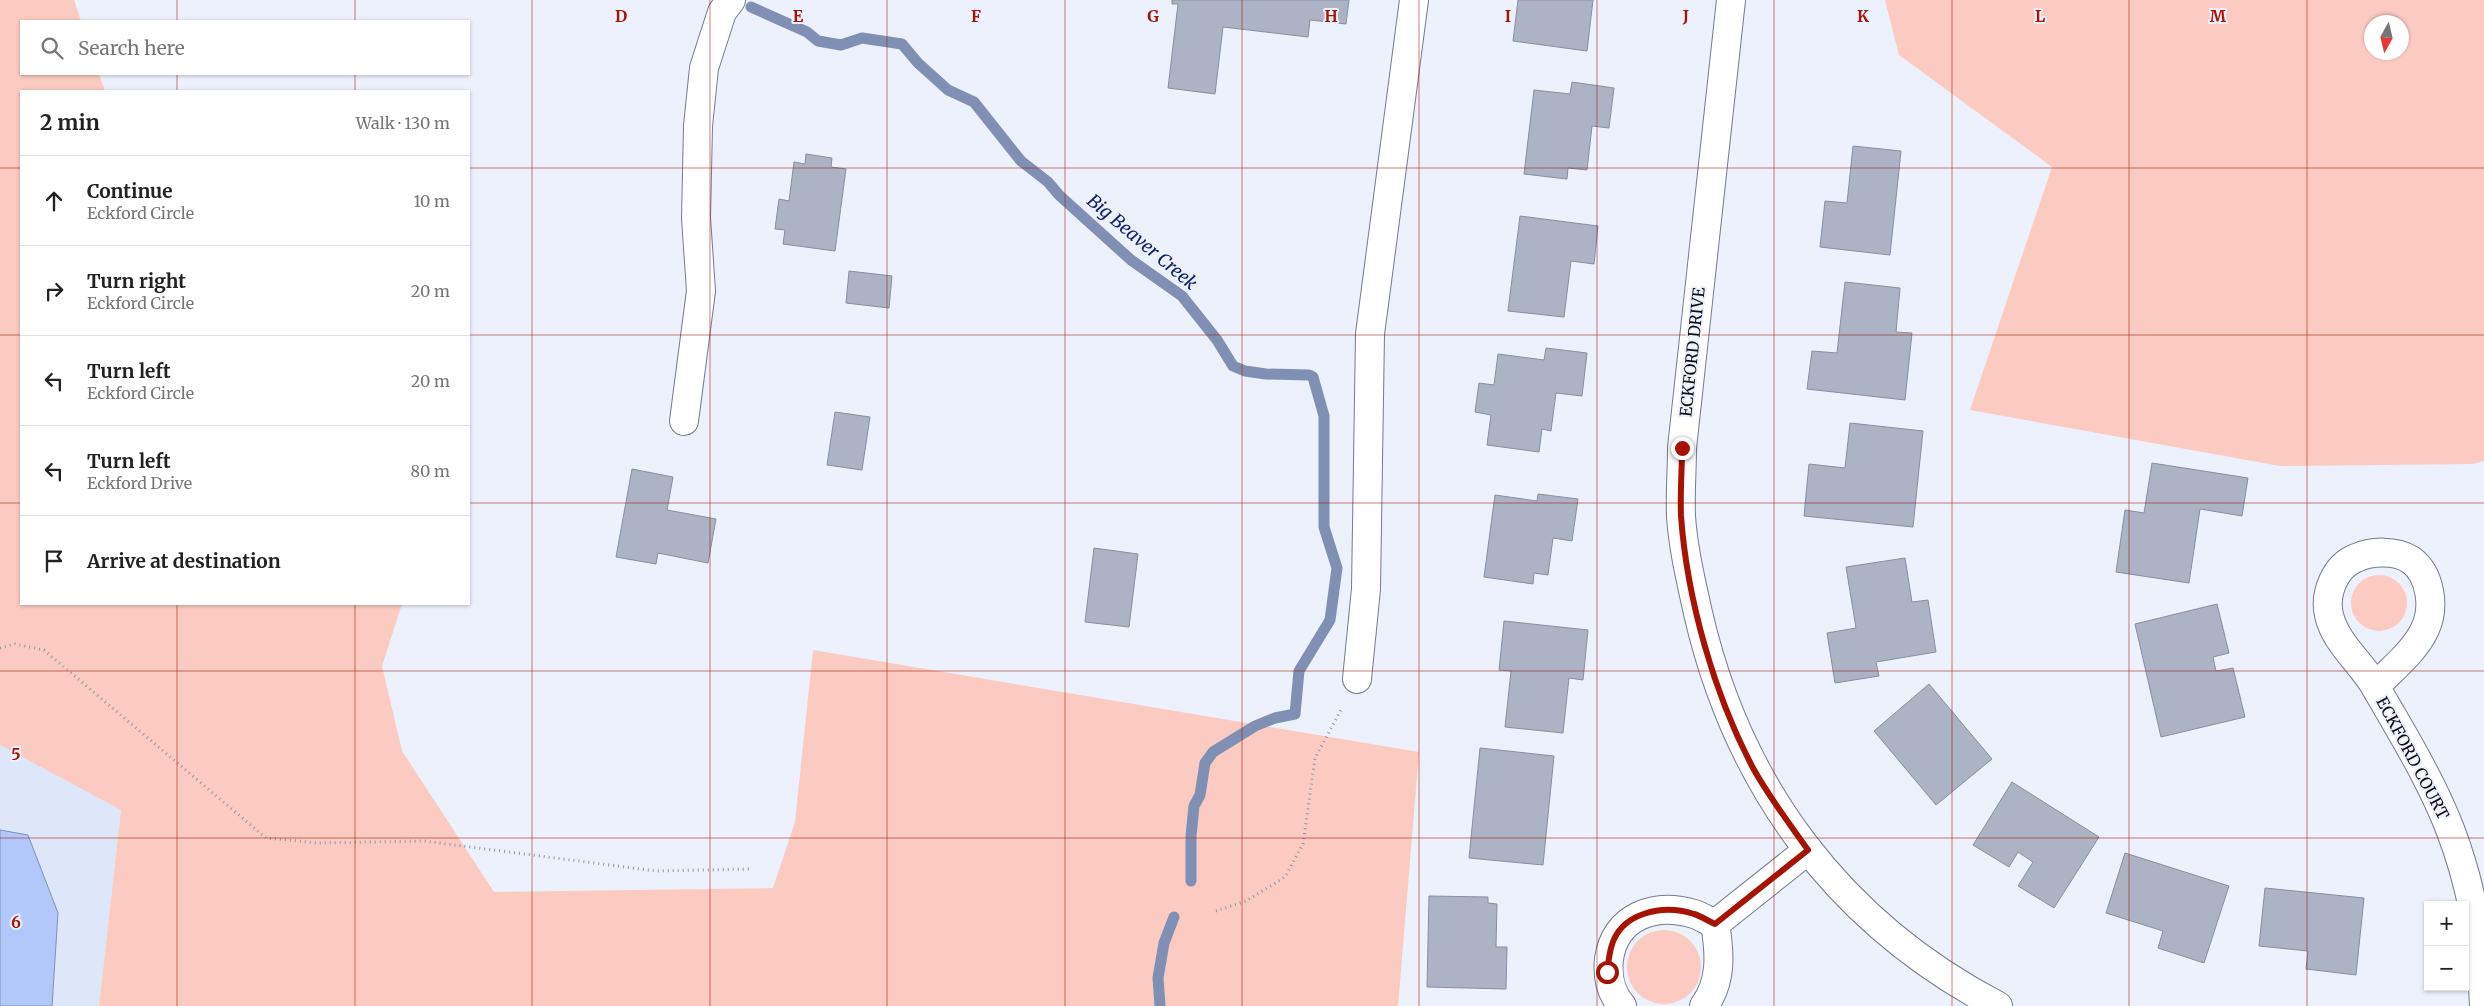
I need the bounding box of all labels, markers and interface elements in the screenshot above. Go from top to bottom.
text: D [615,6,627,26]
text: E [793,6,804,26]
text: F [971,6,981,26]
text: G [1147,6,1159,26]
text: H [1324,6,1338,26]
text: I [1505,6,1511,26]
text: J [1682,6,1689,26]
text: K [1857,6,1869,26]
text: L [2035,6,2045,26]
text: M [2210,6,2227,26]
north arrow [2364,15,2409,60]
search box [20,20,470,75]
icon: search [38,34,66,62]
text: Search here [78,36,185,60]
text: 2 min [40,109,100,136]
text: Walk · 130 m [356,113,450,133]
text: Continue [87,179,173,203]
icon: ahead [40,187,68,215]
water label: Big Beaver Creek [1083,189,1202,294]
text: 10 m [413,191,450,211]
text: Eckford Circle [87,203,194,223]
text: Turn right [87,269,186,293]
icon: right [40,277,68,305]
text: 20 m [411,281,450,301]
street label: ECKFORD DRIVE [1675,285,1709,418]
text: Eckford Circle [87,293,194,313]
text: Turn left [87,359,171,383]
icon: left [40,367,68,395]
text: 20 m [411,371,450,391]
text: Eckford Circle [87,383,194,403]
route end [1671,437,1694,460]
text: Turn left [87,449,171,473]
icon: left [40,457,68,485]
text: 80 m [411,461,450,481]
text: Eckford Drive [87,473,192,493]
icon: arrive [40,547,68,575]
text: Arrive at destination [87,549,281,573]
street label: ECKFORD COURT [2372,693,2454,823]
text: 5 [11,744,21,764]
map controls [2424,901,2469,991]
button: + [2424,901,2469,946]
text: 6 [11,912,21,932]
button: − [2424,946,2469,991]
route start [1596,961,1619,984]

